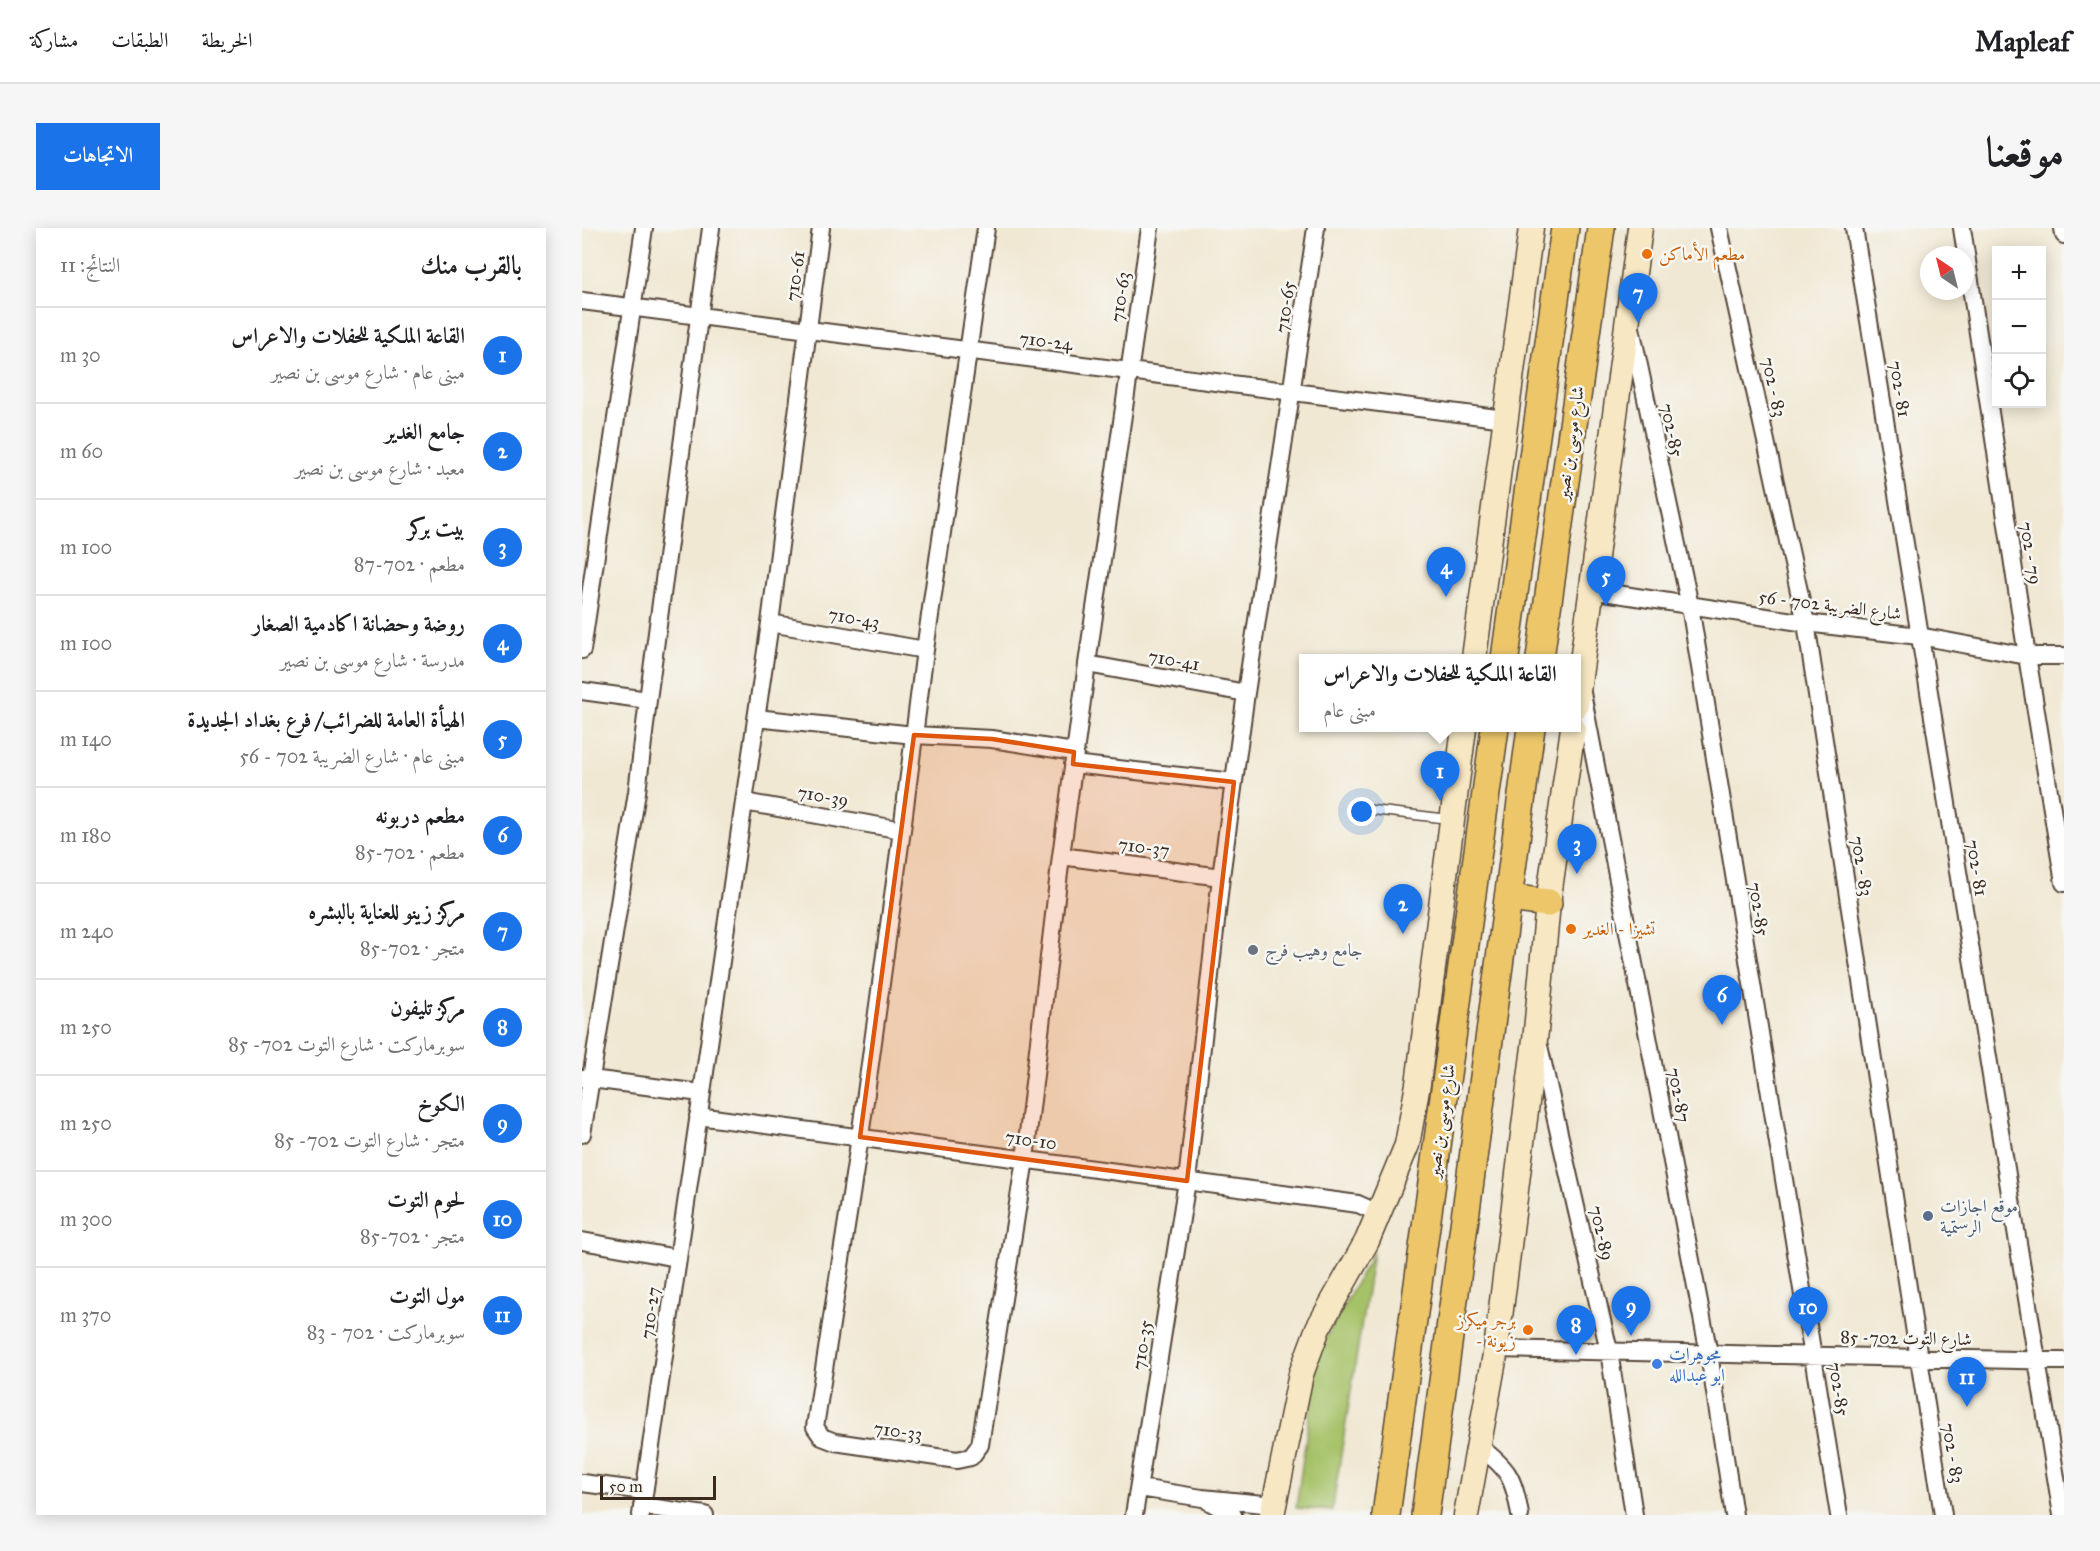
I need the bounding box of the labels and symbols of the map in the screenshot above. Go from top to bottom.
place label: مطعم الأماكن [1659,241,1745,271]
north arrow [1920,246,1974,300]
marker: مطعم الأماكن [1640,247,1654,261]
street label: 710-61 [781,249,809,303]
street label: 710-63 [1106,270,1134,324]
pin: 7 [1618,274,1658,323]
street label: 710-65 [1270,279,1300,334]
street label: 710-24 [1018,327,1075,355]
street label: 702 - 83 [1757,355,1791,419]
street label: 702- 81 [1885,359,1915,419]
street label: شارع موسى بن نصير [1551,384,1593,504]
street label: 702-85 [1656,401,1689,459]
street label: 702 - 79 [2015,520,2047,586]
pin: 4 [1426,548,1466,597]
pin: 5 [1586,556,1626,606]
street label: شارع الضريبة 702 - 56 [1757,585,1903,629]
street label: 710-43 [827,603,881,633]
street label: 710-41 [1147,645,1201,675]
pin: 1 [1420,752,1460,801]
street label: 710-39 [796,781,850,811]
your location [1347,797,1376,826]
pin: 3 [1558,824,1596,874]
street label: 710-37 [1117,833,1171,861]
street label: 702 - 83 [1846,834,1878,898]
street label: 702- 81 [1962,838,1992,898]
street label: 702-85 [1744,880,1774,938]
pin: 2 [1384,884,1422,934]
place label: تشيزا - الغدير [1581,918,1655,940]
marker: تشيزا - الغدير [1564,922,1578,936]
place label: جامع وهيب فرج [1265,939,1363,966]
marker: جامع وهيب فرج [1246,943,1260,957]
pin: 6 [1702,976,1742,1025]
street label: شارع موسى بن نصير [1422,1062,1464,1182]
street label: 702-87 [1663,1066,1695,1124]
street label: 710-10 [1004,1125,1058,1155]
place label: موقع اجازات الرستمية [1940,1195,2018,1238]
street label: 702-89 [1585,1203,1619,1263]
marker: موقع اجازات الرستمية [1921,1209,1935,1223]
street label: 710-27 [635,1285,665,1341]
pin: 9 [1612,1286,1650,1336]
pin: 10 [1788,1288,1828,1337]
pin: 8 [1556,1306,1596,1355]
place label: برجر ميكرز - زيونة [1455,1309,1516,1352]
street label: 710-35 [1127,1318,1157,1371]
marker: برجر ميكرز - زيونة [1521,1323,1535,1337]
street label: شارع التوت 702- 85 [1840,1326,1972,1354]
place label: مجوهرات ابو عبدالله [1669,1343,1725,1386]
marker: مجوهرات ابو عبدالله [1650,1357,1664,1371]
pin: 11 [1948,1358,1986,1407]
street label: 702-85 [1824,1360,1854,1418]
street label: 710-33 [872,1417,924,1445]
street label: 702 - 83 [1937,1421,1969,1485]
scale bar [600,1473,716,1500]

